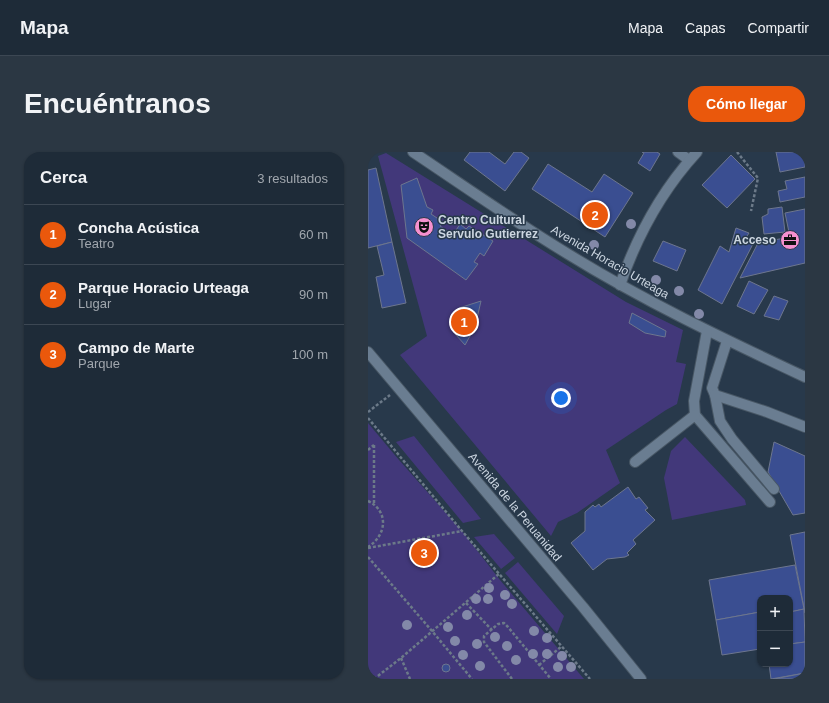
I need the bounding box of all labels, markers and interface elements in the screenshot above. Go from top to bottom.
text: Mapa [20,17,69,38]
text: Mapa [628,20,663,36]
text: Capas [685,20,726,36]
text: Compartir [748,20,809,36]
button: Cómo llegar [688,86,805,122]
text: Encuéntranos [24,88,211,119]
text: Cerca [40,168,87,187]
text: 3 resultados [257,171,328,186]
pin: 2 [582,200,608,230]
place label: Centro Cultural Servulo Gutierrez [438,213,538,241]
theatre icon: Centro Cultural Servulo Gutierrez [413,216,435,238]
text: Concha Acústica [78,219,199,236]
street label: Avenida Horacio Urteaga [549,222,672,302]
text: 1 [49,227,57,242]
text: 60 m [299,227,328,242]
office icon: Acceso [779,229,801,251]
place label: Acceso [733,233,776,247]
text: Teatro [78,236,114,251]
text: Parque Horacio Urteaga [78,279,249,296]
text: 2 [49,287,57,302]
text: 90 m [299,287,328,302]
text: Lugar [78,296,111,311]
pin: 1 [451,307,477,337]
text: Campo de Marte [78,339,195,356]
text: 3 [49,347,57,362]
text: 100 m [292,347,328,362]
text: Parque [78,356,120,371]
your location [551,388,571,408]
street label: Avenida de la Peruanidad [466,450,564,564]
pin: 3 [411,538,437,568]
map controls [757,595,793,667]
button: + [757,595,793,631]
button: − [757,631,793,667]

